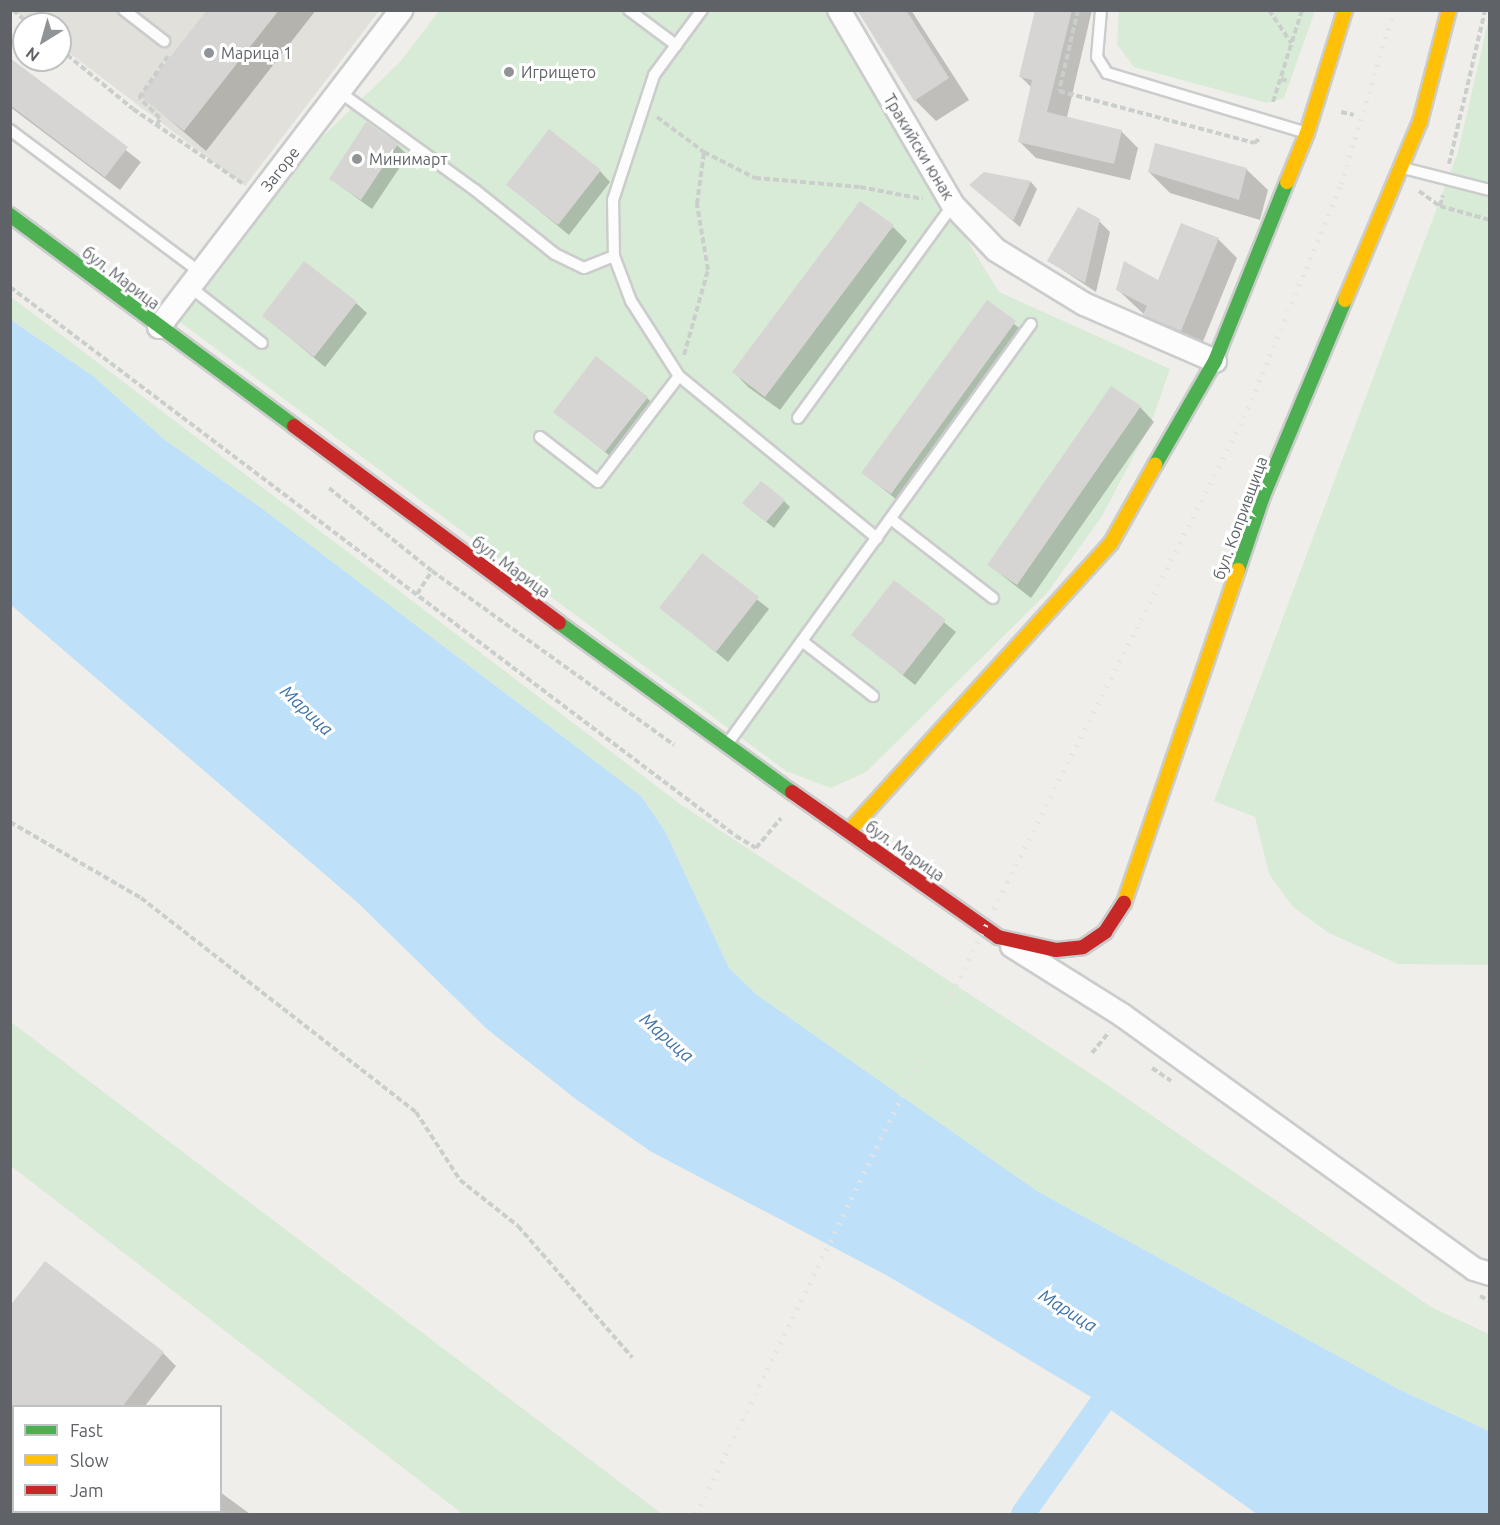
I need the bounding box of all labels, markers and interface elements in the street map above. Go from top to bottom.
north arrow [12,12,72,72]
place label: Марица 1 [221,43,292,63]
text: N [22,44,43,66]
marker: Марица 1 [202,46,216,60]
place label: Игрището [521,62,596,82]
marker: Игрището [502,65,516,79]
street label: Тракийски юнак [880,90,958,204]
street label: Загоре [257,143,303,195]
place label: Минимарт [369,149,448,169]
marker: Минимарт [350,152,364,166]
street label: бул. Марица [78,243,164,313]
street label: бул. Копривщица [1209,454,1271,582]
street label: бул. Марица [468,532,554,602]
water label: Марица [276,680,338,740]
street label: бул. Марица [862,817,948,885]
water label: Марица [636,1008,698,1066]
water label: Марица [1035,1284,1101,1336]
legend [12,1405,222,1513]
text: Fast [70,1420,103,1440]
text: Slow [70,1450,109,1470]
text: Jam [70,1480,104,1500]

